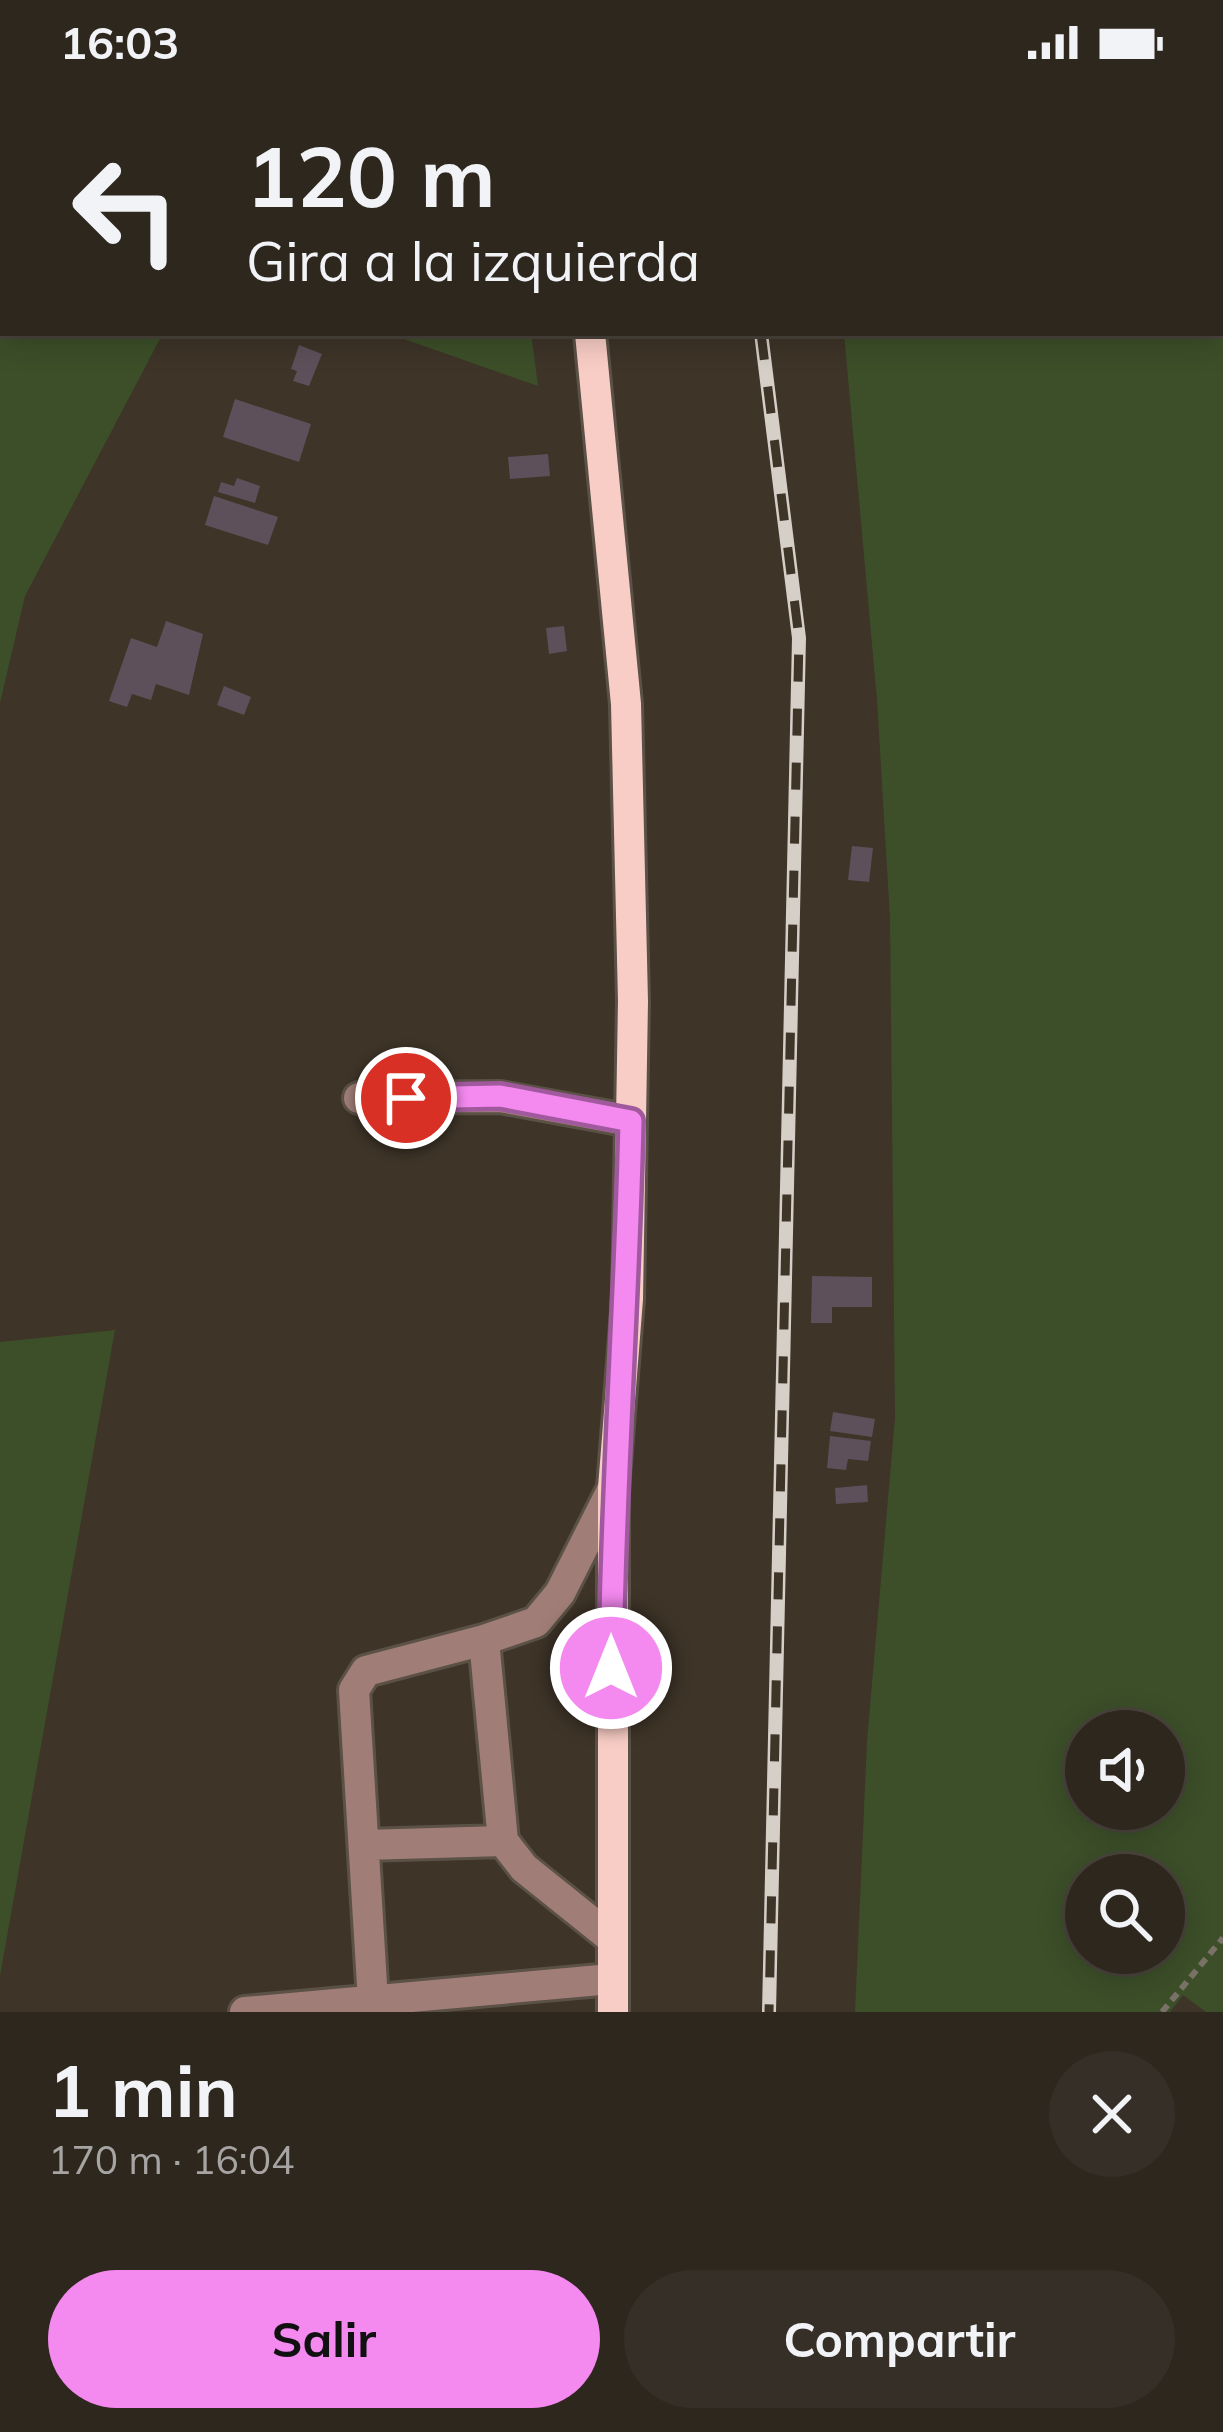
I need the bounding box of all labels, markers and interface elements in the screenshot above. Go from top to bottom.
text: 16:03 [60,14,179,70]
text: 120 m [246,123,496,228]
icon: left [48,132,204,288]
text: Gira a la izquierda [246,227,700,295]
pin [355,1047,457,1149]
icon: arrive [373,1065,439,1131]
position arrow [548,1605,674,1731]
map controls [1065,1710,1185,1974]
button: sound [1065,1710,1185,1830]
button: search [1065,1854,1185,1974]
text: 1 min [48,2045,238,2135]
button: close [1049,2051,1175,2177]
text: 170 m · 16:04 [48,2135,294,2184]
button: Salir [48,2270,600,2408]
button: Compartir [624,2270,1175,2408]

